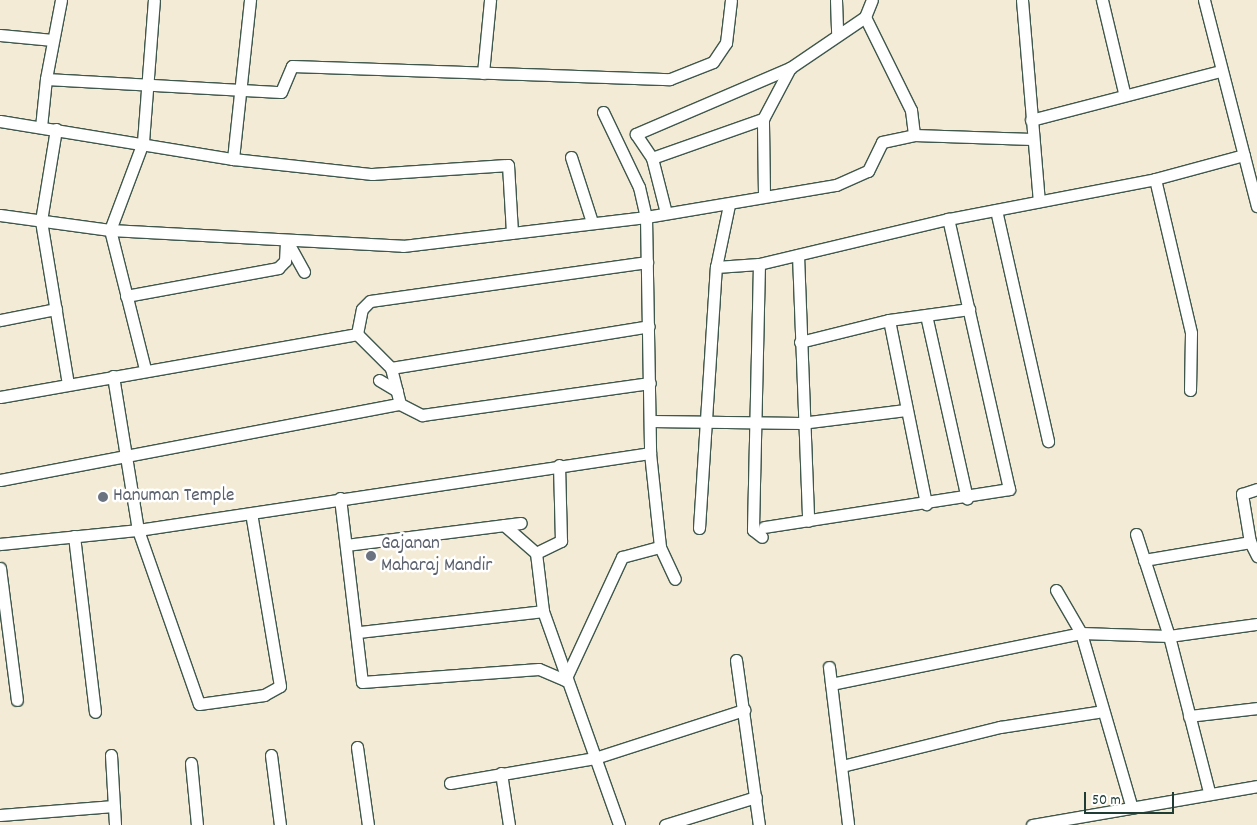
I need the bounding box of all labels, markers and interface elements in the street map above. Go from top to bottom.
place label: Hanuman Temple [113,486,234,508]
marker: Hanuman Temple [97,491,109,503]
place label: Gajanan Maharaj Mandir [381,534,492,578]
marker: Gajanan Maharaj Mandir [365,550,377,562]
scale bar [1087,782,1177,814]
text: 50 m [1092,790,1121,812]

